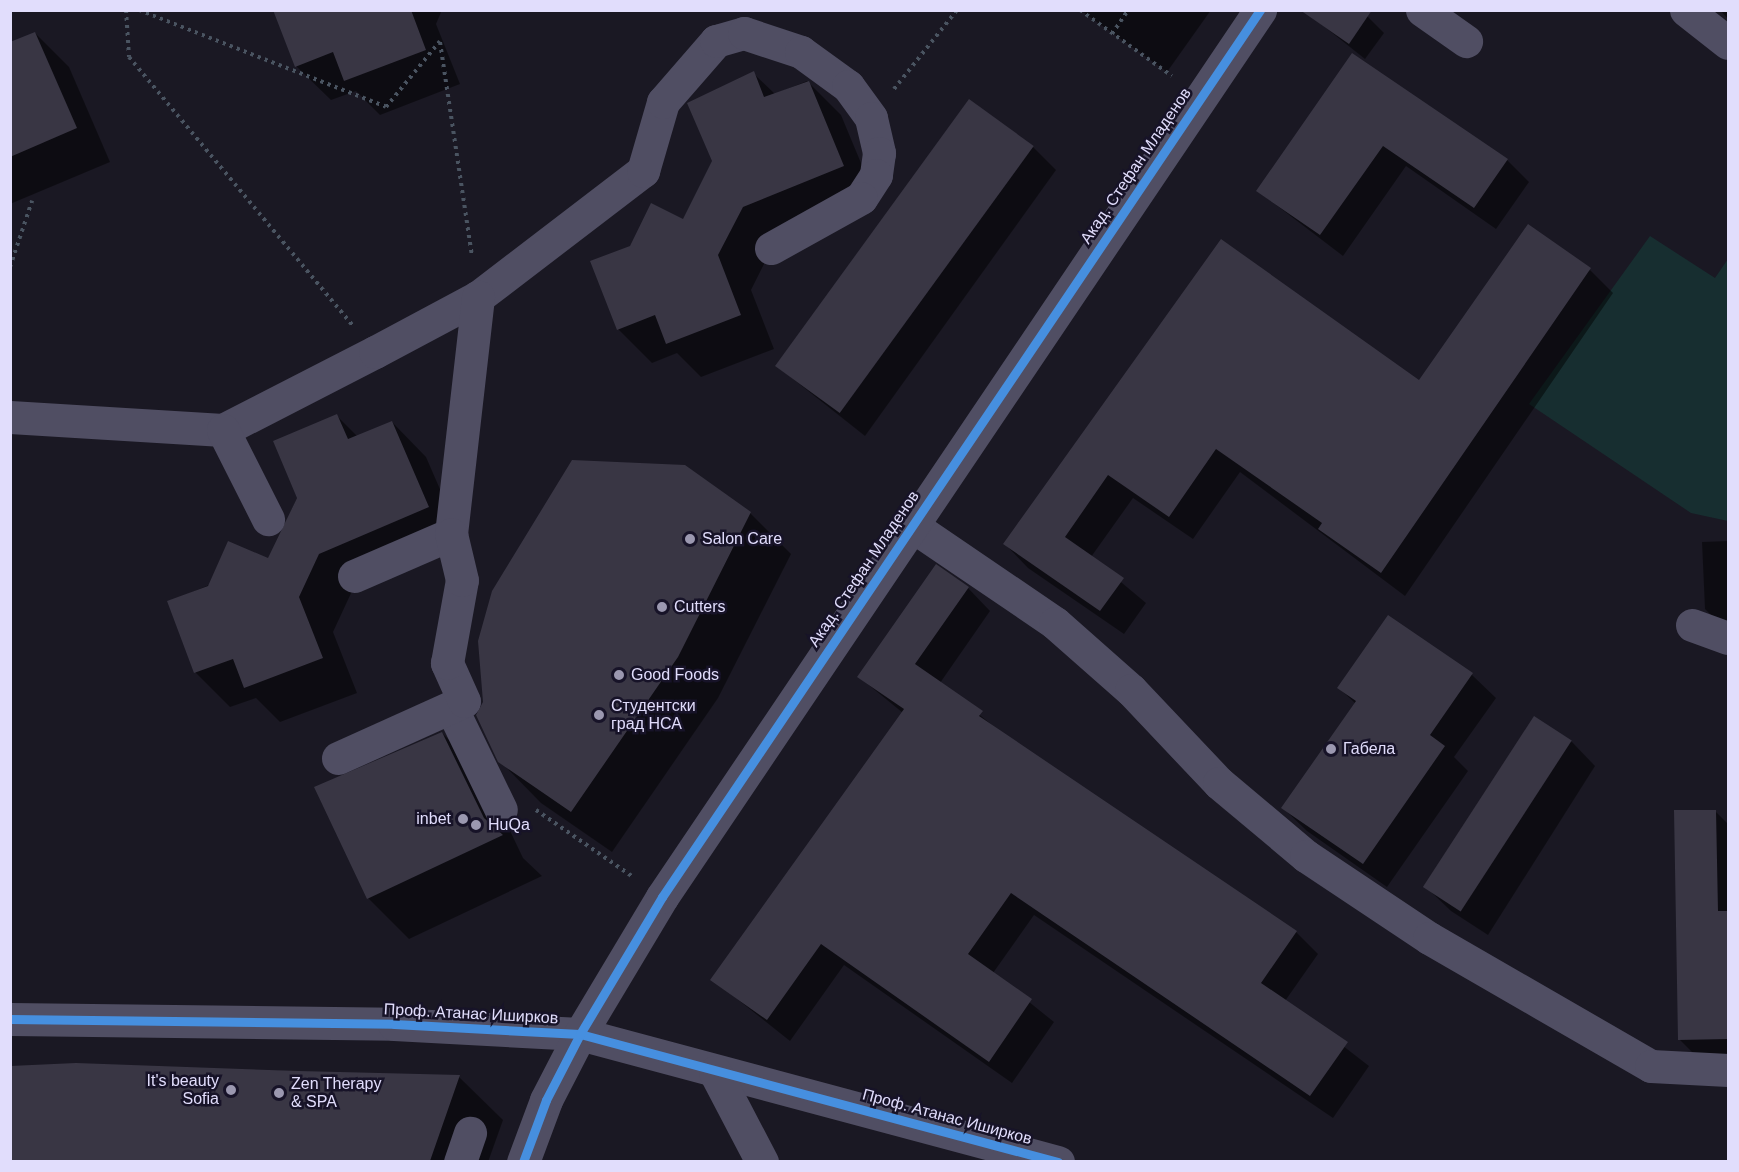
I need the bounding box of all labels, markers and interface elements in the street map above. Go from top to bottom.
street label: Акад. Стефан Младенов [1077,84,1195,248]
street label: Акад. Стефан Младенов [805,487,923,651]
place label: Salon Care [702,529,782,549]
marker: Salon Care [683,532,697,546]
place label: Cutters [674,597,726,617]
marker: Cutters [655,600,669,614]
place label: Good Foods [631,665,719,685]
marker: Good Foods [612,668,626,682]
place label: Студентски град НСА [611,696,696,734]
marker: Студентски град НСА [592,708,606,722]
place label: Габела [1343,739,1395,759]
marker: Габела [1324,742,1338,756]
place label: inbet [416,809,451,829]
marker: inbet [456,812,470,826]
place label: HuQa [488,815,530,835]
marker: HuQa [469,818,483,832]
street label: Проф. Атанас Иширков [383,1000,559,1028]
place label: It's beauty Sofia [147,1071,219,1109]
place label: Zen Therapy & SPA [291,1074,382,1112]
marker: It's beauty Sofia [224,1083,238,1097]
street label: Проф. Атанас Иширков [860,1085,1034,1149]
marker: Zen Therapy & SPA [272,1086,286,1100]

